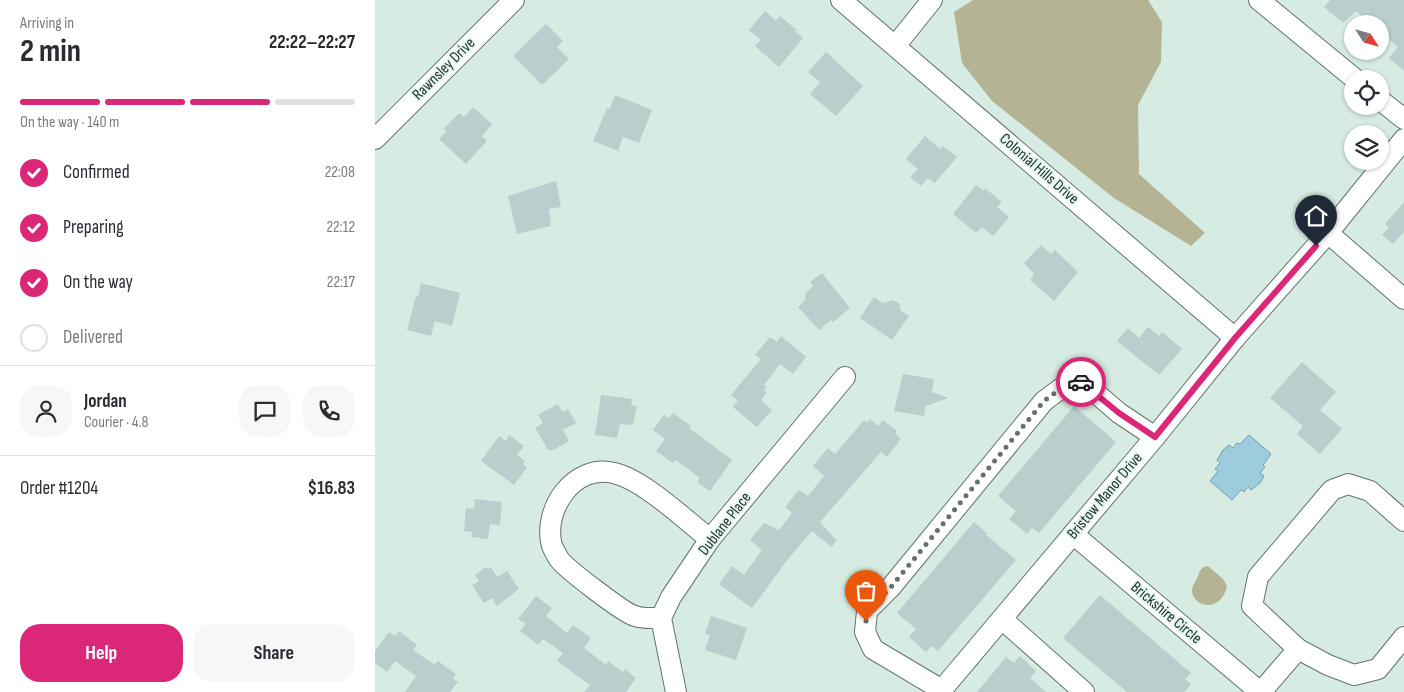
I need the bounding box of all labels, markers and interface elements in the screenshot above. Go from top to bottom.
text: Arriving in [20,14,74,33]
north arrow [1344,15,1389,60]
map controls [1344,15,1389,170]
text: 22:22–22:27 [269,31,355,54]
text: 2 min [20,32,81,71]
street label: Rawnsley Drive [409,34,479,104]
button: locate [1344,70,1389,115]
text: On the way · 140 m [20,113,119,132]
button: layers [1344,125,1389,170]
street label: Colonial Hills Drive [996,129,1082,209]
icon: check [20,159,48,187]
text: Confirmed [63,161,130,184]
text: 22:08 [325,163,355,182]
pin [1295,195,1337,246]
icon: home [1302,202,1330,230]
icon: check [20,214,48,242]
text: Preparing [63,216,124,239]
text: 22:12 [326,218,355,237]
icon: check [20,269,48,297]
text: On the way [63,271,133,294]
text: 22:17 [327,273,355,292]
text: Delivered [63,326,123,349]
courier [1056,357,1106,407]
icon: car [1067,368,1095,396]
button: person [20,385,72,437]
button: chat [239,385,291,437]
button: phone [303,385,355,437]
text: Jordan [84,390,127,413]
text: Courier · 4.8 [84,413,148,432]
street label: Bristow Manor Drive [1063,449,1147,543]
text: Order #1204 [20,477,98,500]
text: $16.83 [307,477,355,500]
street label: Dublane Place [694,489,756,559]
pin [845,570,887,621]
icon: bag [852,577,880,605]
street label: Brickshire Circle [1127,578,1205,648]
button: Help [20,624,183,682]
button: Share [193,624,355,682]

